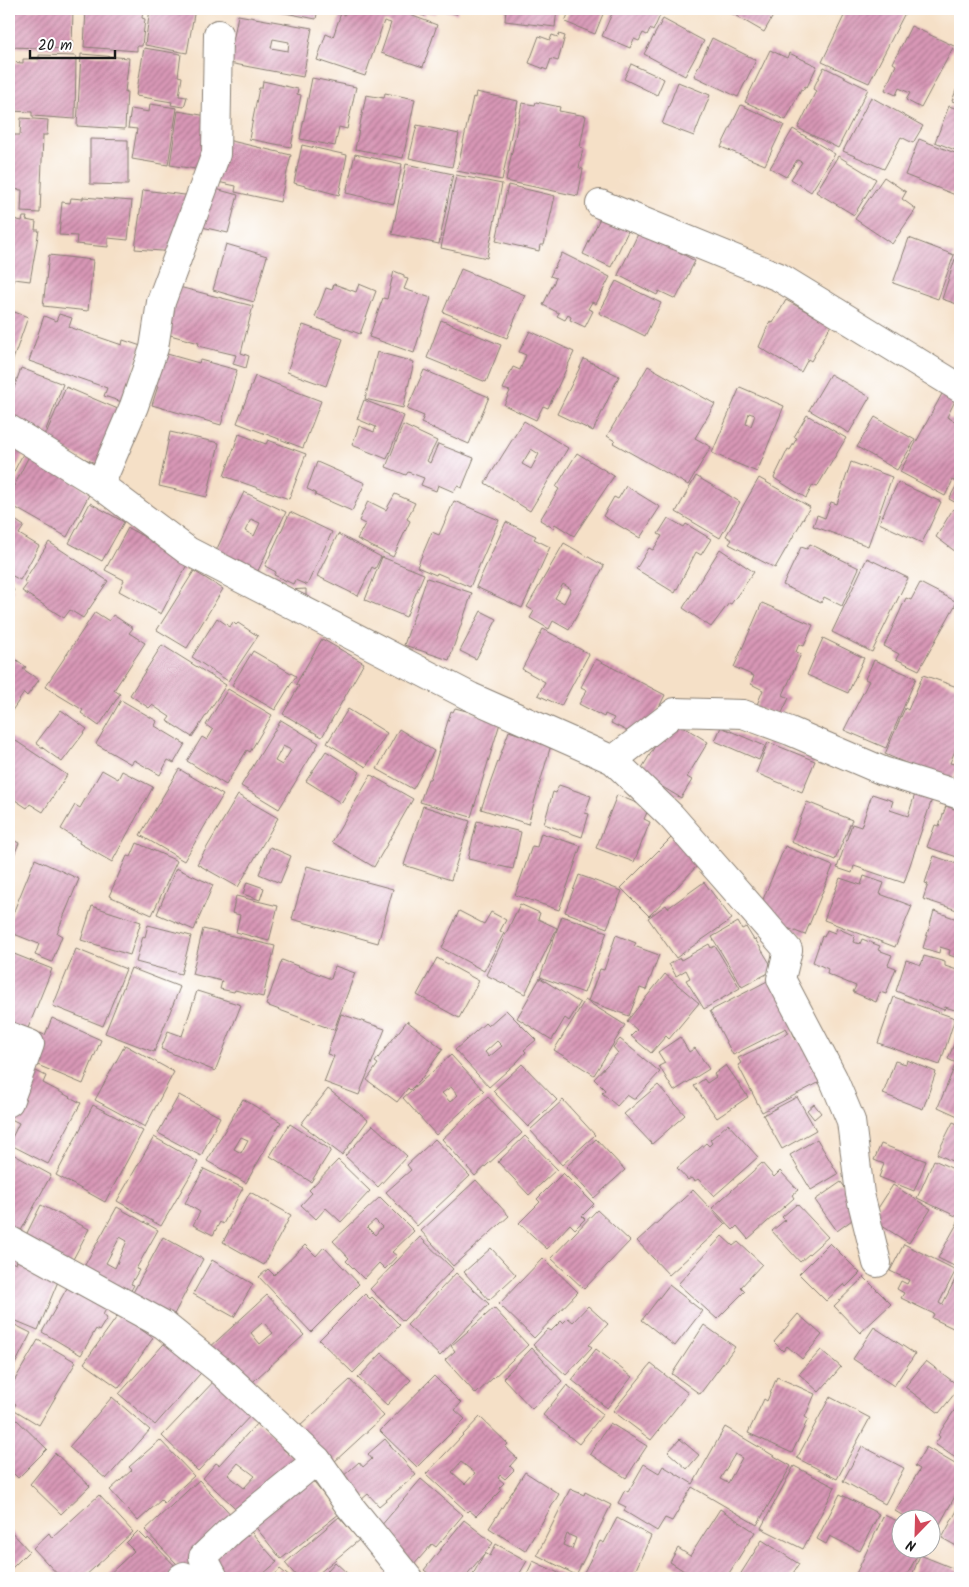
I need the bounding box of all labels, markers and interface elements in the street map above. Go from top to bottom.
scale bar [30,28,115,60]
text: 20 m [38,34,72,58]
north arrow [892,1510,942,1560]
text: N [903,1533,920,1557]

